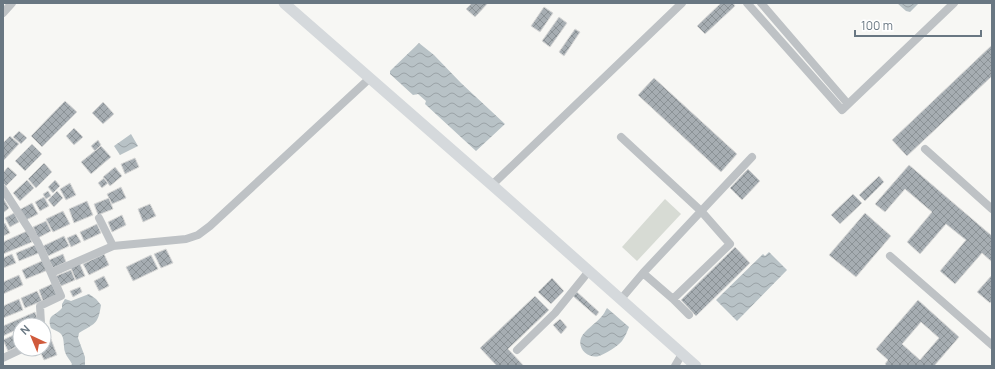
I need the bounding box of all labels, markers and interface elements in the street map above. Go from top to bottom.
scale bar [855,12,981,38]
text: 100 m [861,17,893,34]
north arrow [12,317,52,357]
text: N [17,321,33,338]

